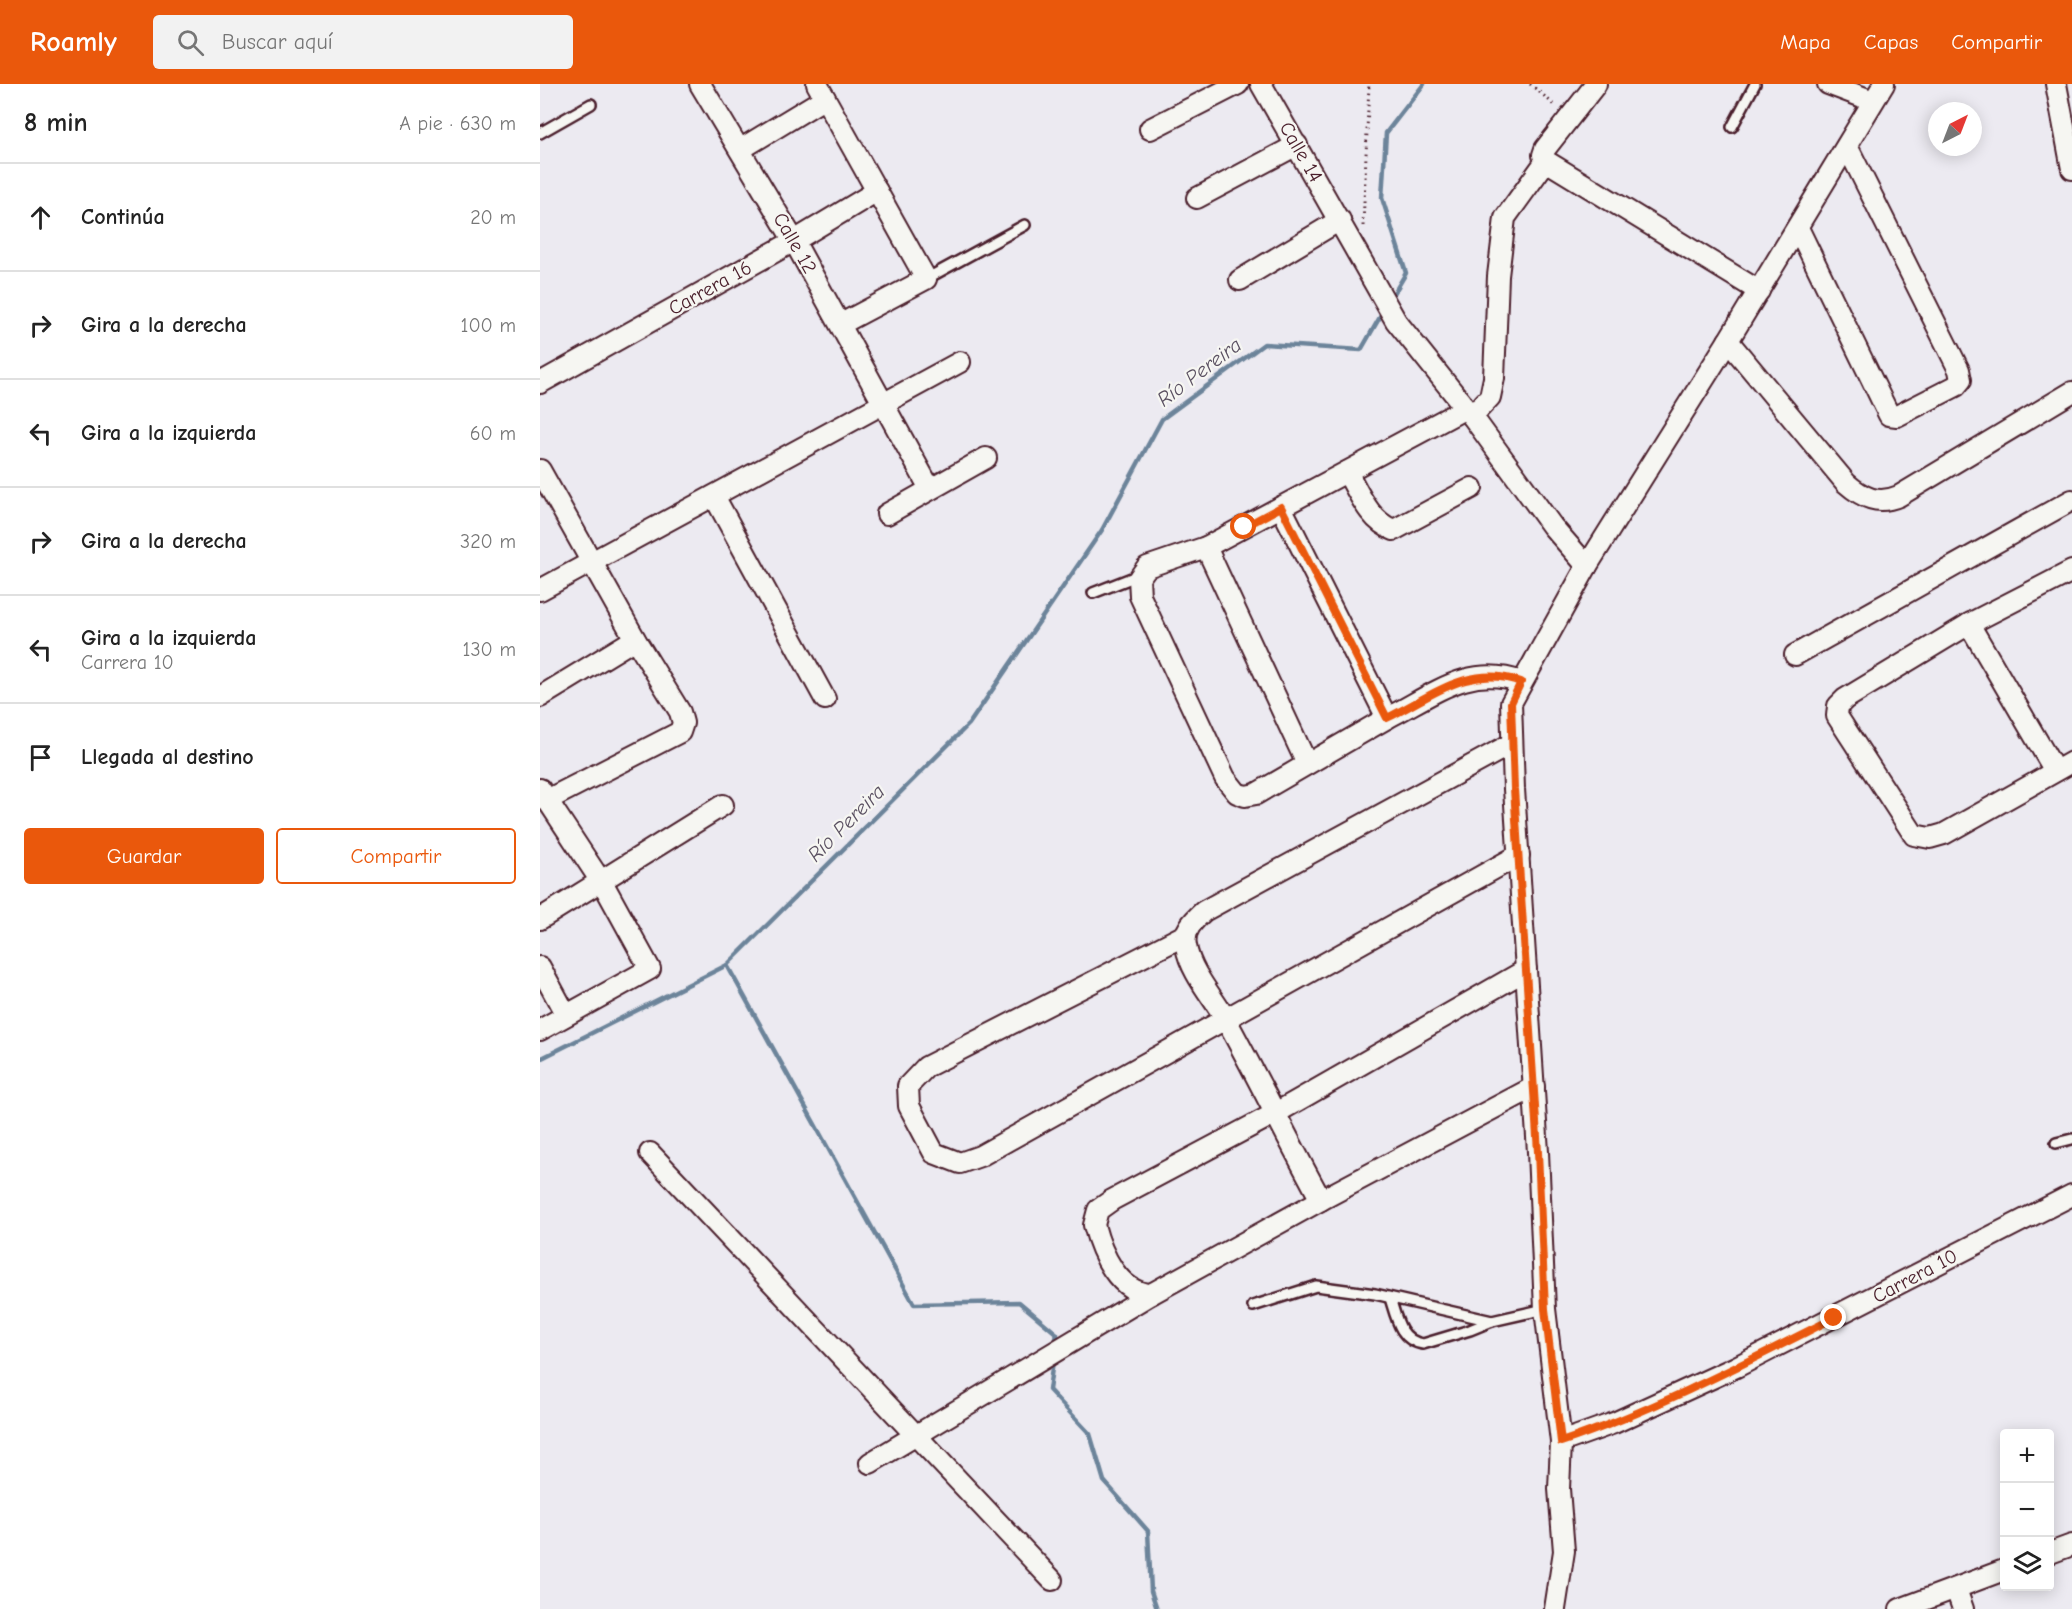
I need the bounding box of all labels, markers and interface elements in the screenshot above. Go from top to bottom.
search box [153,15,573,69]
text: Roamly [30,26,117,58]
icon: search [174,26,207,59]
text: Buscar aquí [222,29,333,55]
text: Mapa [1780,30,1831,54]
text: Capas [1864,30,1918,54]
text: Compartir [1951,30,2042,54]
north arrow [1928,102,1982,156]
text: 8 min [24,108,88,138]
text: A pie · 630 m [399,112,516,135]
street label: Calle 14 [1275,118,1327,186]
icon: ahead [24,201,57,234]
text: Continúa [81,204,165,230]
text: 20 m [470,206,516,229]
street label: Calle 12 [768,208,822,278]
street label: Carrera 16 [664,256,756,320]
icon: right [24,309,57,342]
text: Gira a la derecha [81,312,247,338]
text: 100 m [461,314,516,337]
water label: Río Pereira [1152,332,1246,411]
icon: left [24,417,57,450]
text: Gira a la izquierda [81,420,256,446]
text: 60 m [470,422,516,445]
route start [1230,513,1256,539]
icon: right [24,525,57,558]
text: Gira a la derecha [81,528,247,554]
text: 320 m [460,530,516,553]
text: Gira a la izquierda [81,625,256,651]
icon: left [24,633,57,666]
text: 130 m [463,638,516,661]
text: Carrera 10 [81,651,174,674]
icon: arrive [24,741,57,774]
text: Llegada al destino [81,744,254,770]
water label: Río Pereira [802,779,890,867]
button: Guardar [24,828,264,884]
button: Compartir [276,828,516,884]
street label: Carrera 10 [1869,1244,1961,1308]
route end [1820,1304,1846,1330]
map controls [2000,1429,2054,1591]
button: + [2000,1429,2054,1483]
button: − [2000,1483,2054,1537]
button: layers [2000,1537,2054,1591]

